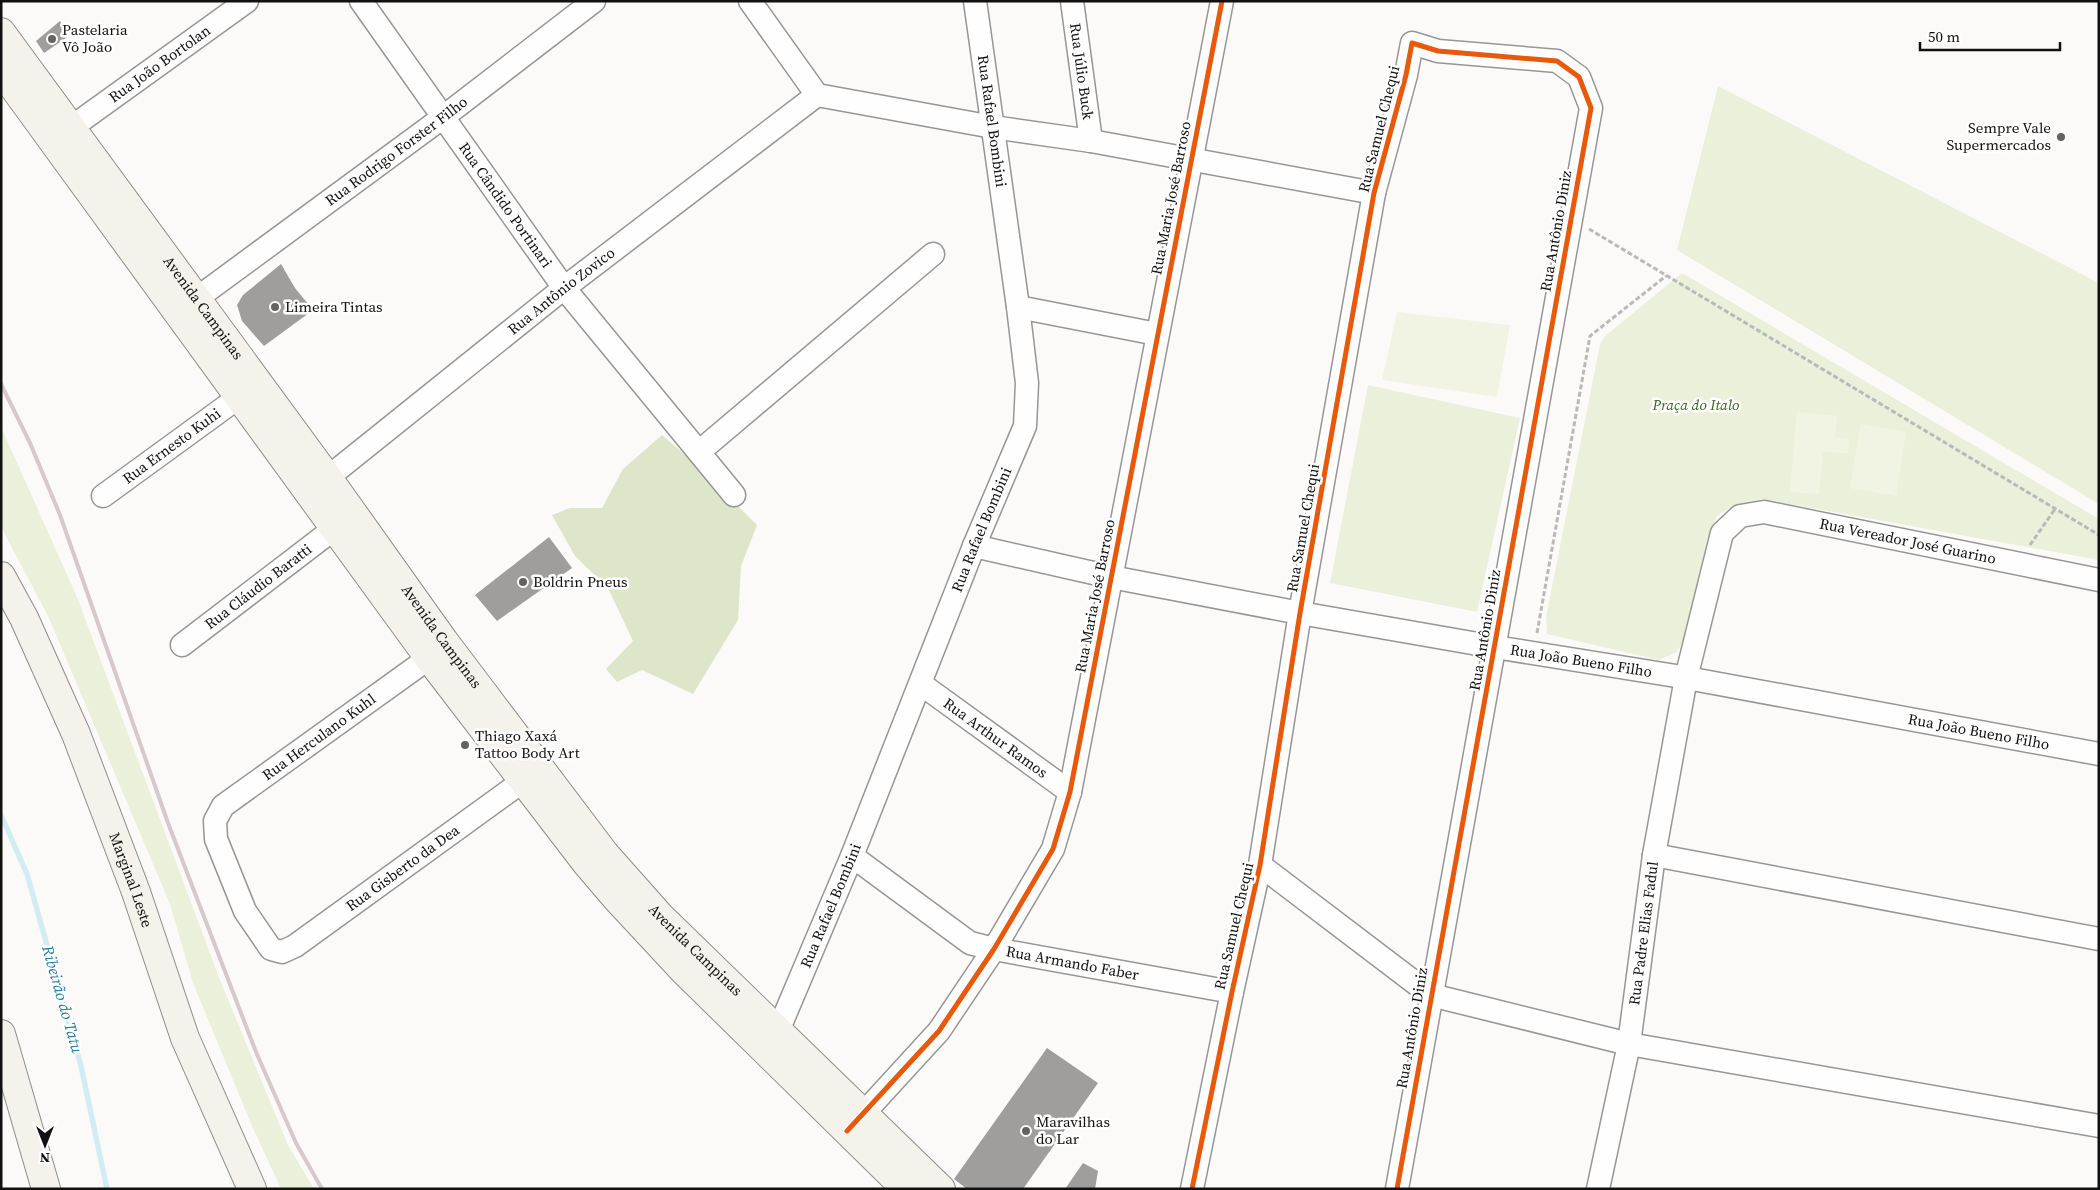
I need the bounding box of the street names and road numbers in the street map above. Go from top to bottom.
street label: Rua João Bortolan [104,20,214,107]
street label: Rua Júlio Buck [1065,22,1099,122]
street label: Rua Rafael Bombini [973,54,1012,188]
street label: Rua Samuel Chequi [1353,63,1404,194]
street label: Rua Rodrigo Forster Filho [321,91,472,211]
street label: Rua Maria José Barroso [1145,119,1196,276]
street label: Rua Cândido Portinari [454,138,557,272]
street label: Rua Antônio Diniz [1535,169,1577,293]
street label: Rua Antônio Zovico [503,242,619,339]
street label: Avenida Campinas [159,251,249,364]
street label: Rua Ernesto Kuhi [118,403,225,488]
street label: Rua Samuel Chequi [1281,462,1324,594]
street label: Rua Rafael Bombini [946,464,1016,595]
street label: Rua Vereador José Guarino [1818,513,1998,569]
street label: Rua Maria José Barroso [1069,517,1120,674]
street label: Rua Cláudio Baratti [200,539,316,634]
street label: Rua Antônio Diniz [1464,568,1506,692]
street label: Avenida Campinas [397,580,487,692]
street label: Rua João Bueno Filho [1509,639,1654,682]
street label: Rua Herculano Kuhl [258,688,380,785]
street label: Rua Arthur Ramos [939,693,1052,783]
street label: Rua João Bueno Filho [1906,708,2051,755]
street label: Rua Gisberto da Dea [341,819,464,916]
street label: Marginal Leste [104,829,158,930]
street label: Rua Rafael Bombini [795,840,866,971]
street label: Rua Padre Elias Fadul [1623,859,1663,1006]
street label: Rua Samuel Chequi [1209,860,1258,992]
street label: Avenida Campinas [644,899,747,1000]
street label: Rua Armando Faber [1004,940,1141,985]
street label: Rua Antônio Diniz [1391,966,1433,1090]

